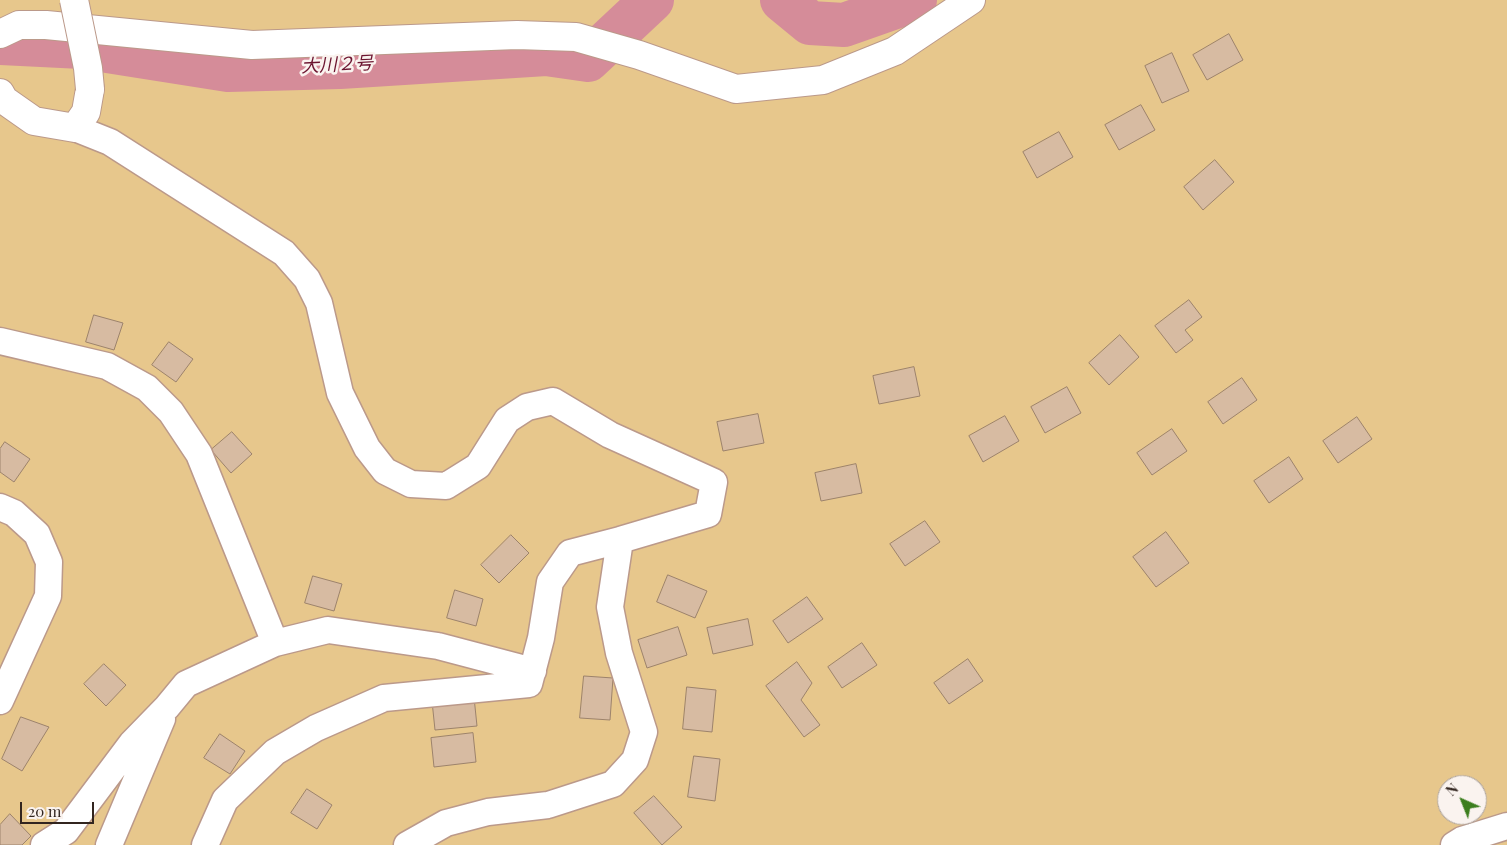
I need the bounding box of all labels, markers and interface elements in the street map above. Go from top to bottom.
water label: 大川２号 [300,52,374,78]
north arrow [1437,775,1487,825]
text: N [1442,779,1462,800]
scale bar [22,792,96,824]
text: 20 m [28,801,61,821]

